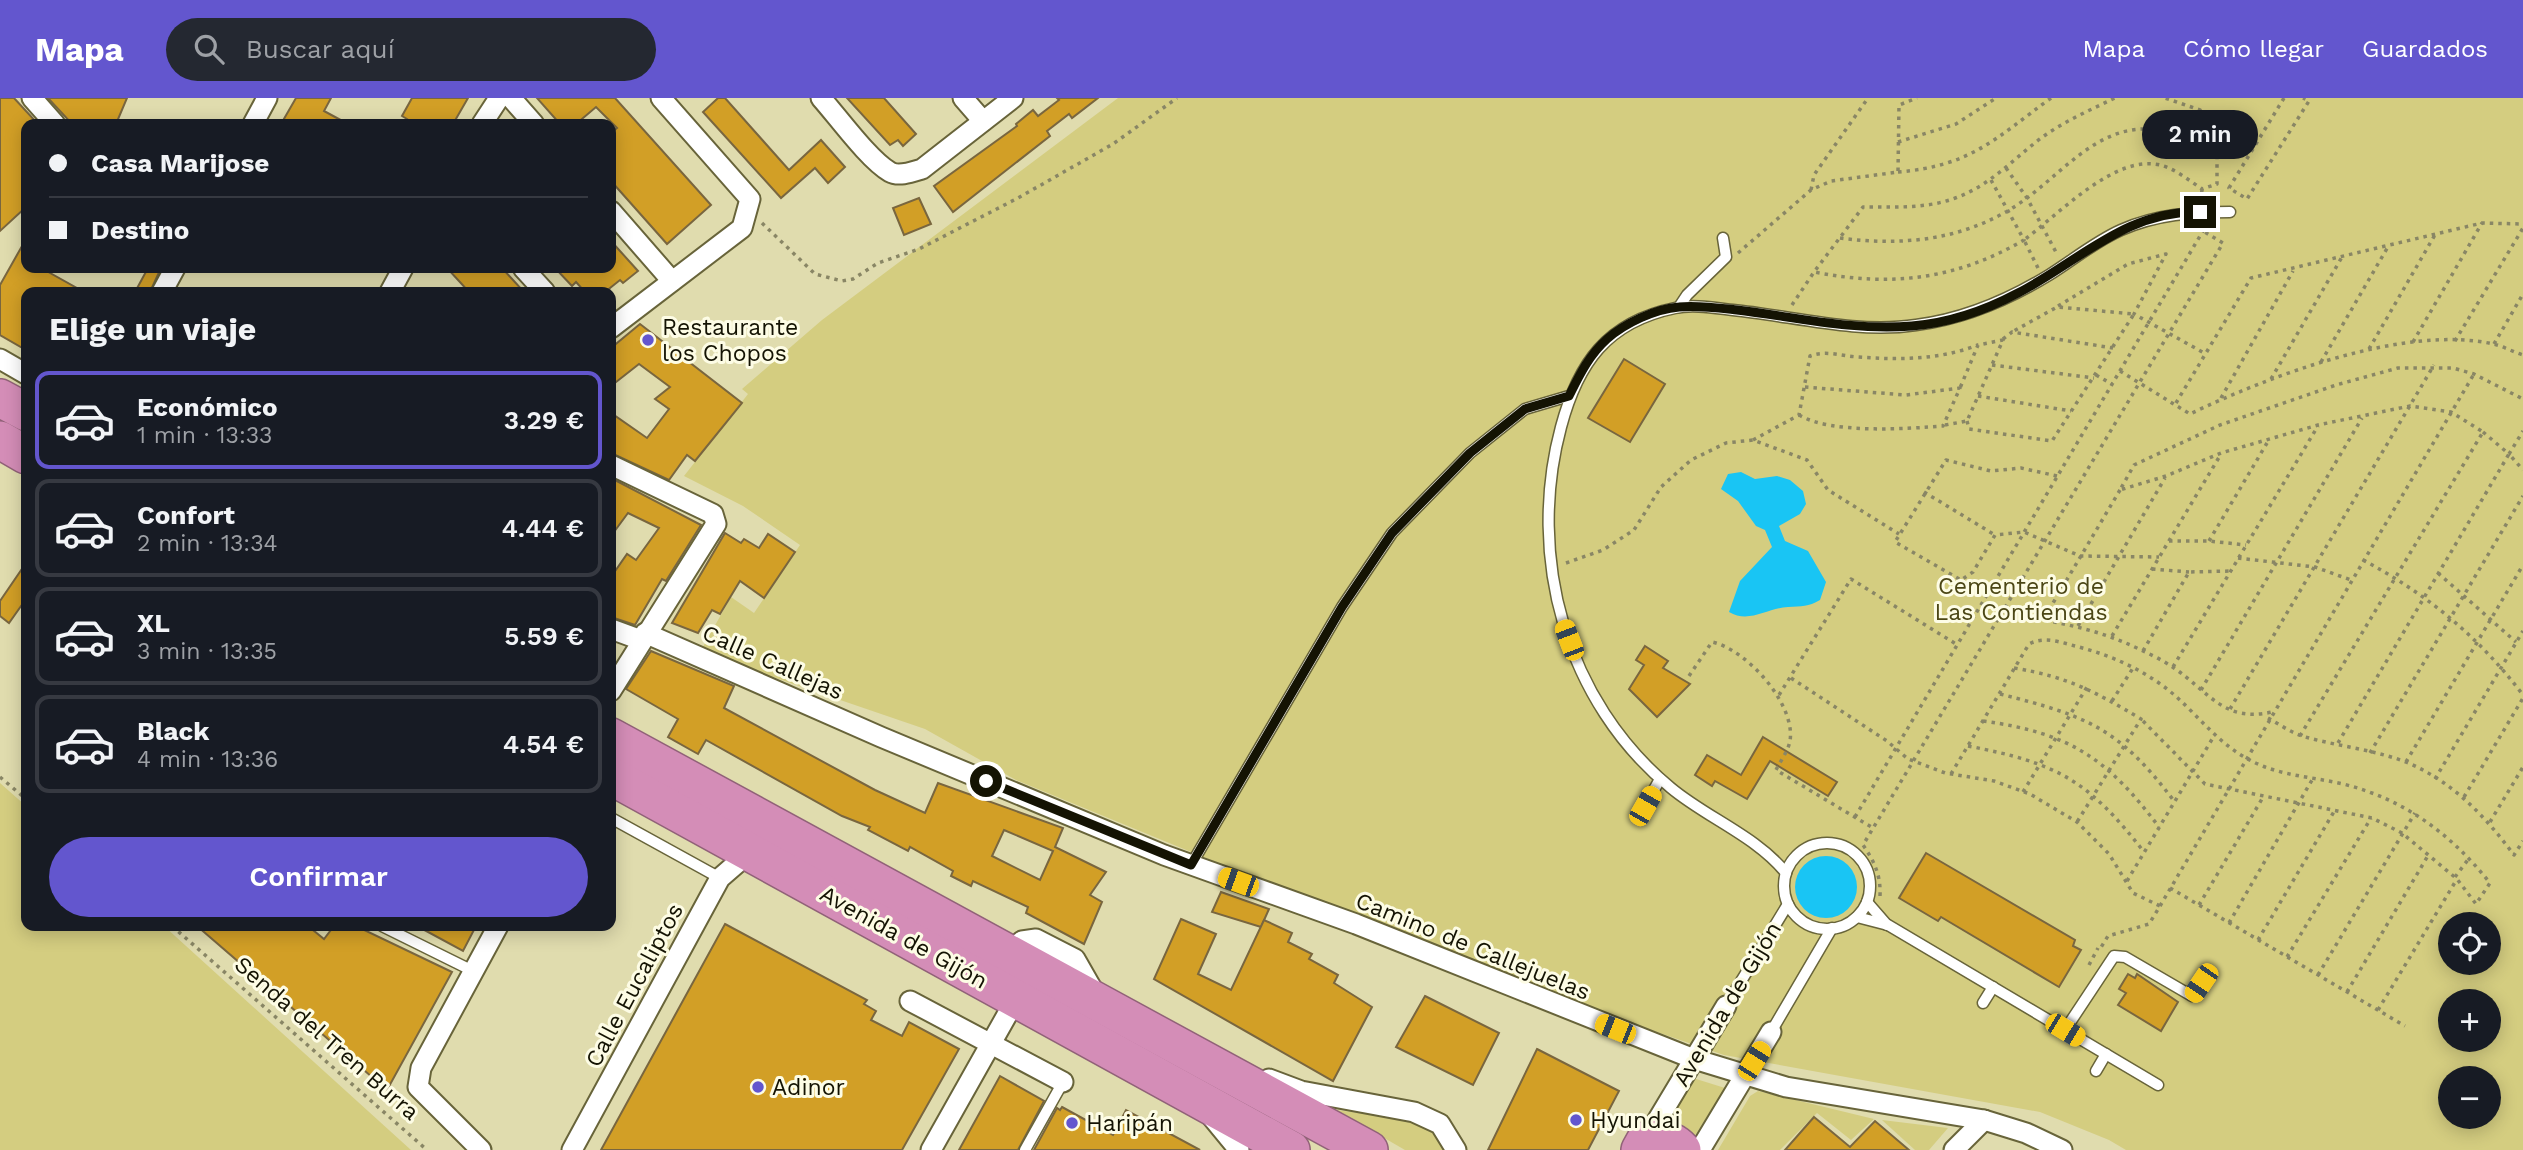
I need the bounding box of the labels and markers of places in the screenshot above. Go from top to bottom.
place label: Restaurante los Chopos [662,314,798,367]
marker: Restaurante los Chopos [640,332,656,348]
place label: Adinor [772,1074,845,1101]
marker: Adinor [750,1079,766,1095]
place label: Hyundai [1590,1107,1681,1134]
place label: Haripán [1086,1110,1173,1137]
marker: Hyundai [1568,1112,1584,1128]
marker: Haripán [1064,1115,1080,1131]

